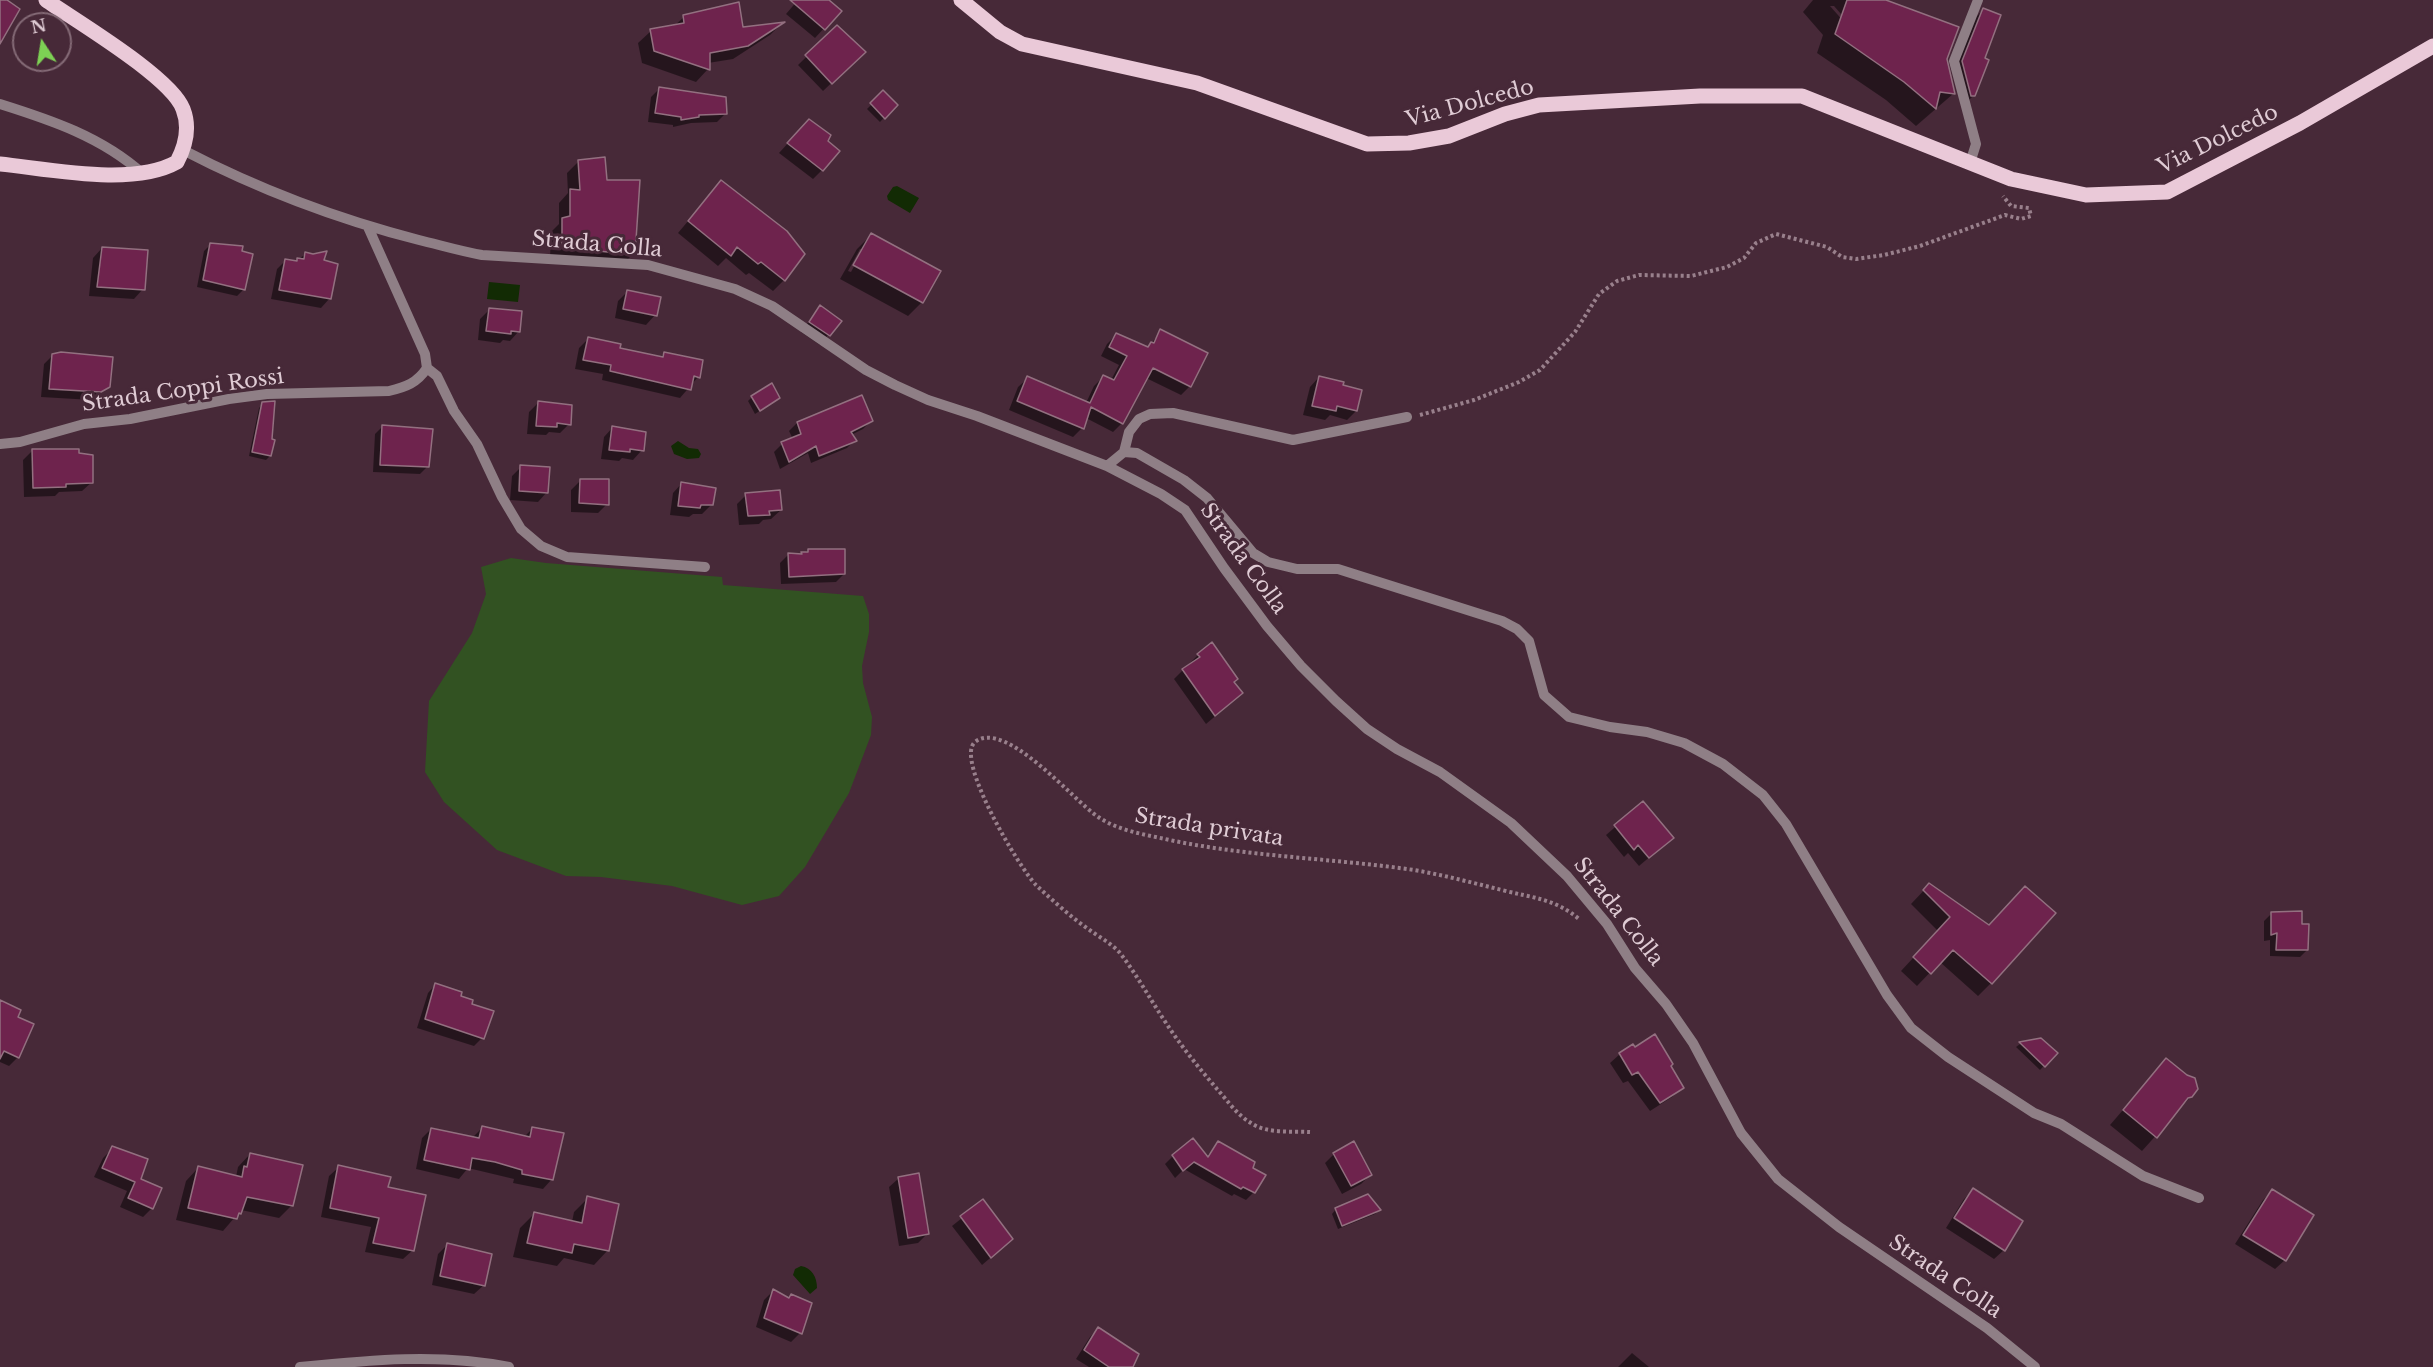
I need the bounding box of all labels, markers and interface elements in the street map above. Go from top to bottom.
north arrow [12,12,72,72]
text: N [29,15,48,38]
street label: Via Dolcedo [1403,75,1537,133]
street label: Via Dolcedo [2153,100,2283,180]
street label: Strada Colla [531,227,663,263]
street label: Strada Coppi Rossi [81,364,285,418]
street label: Strada Colla [1194,499,1292,619]
street label: Strada privata [1133,804,1285,852]
street label: Strada Colla [1568,853,1668,971]
street label: Strada Colla [1884,1230,2006,1324]

